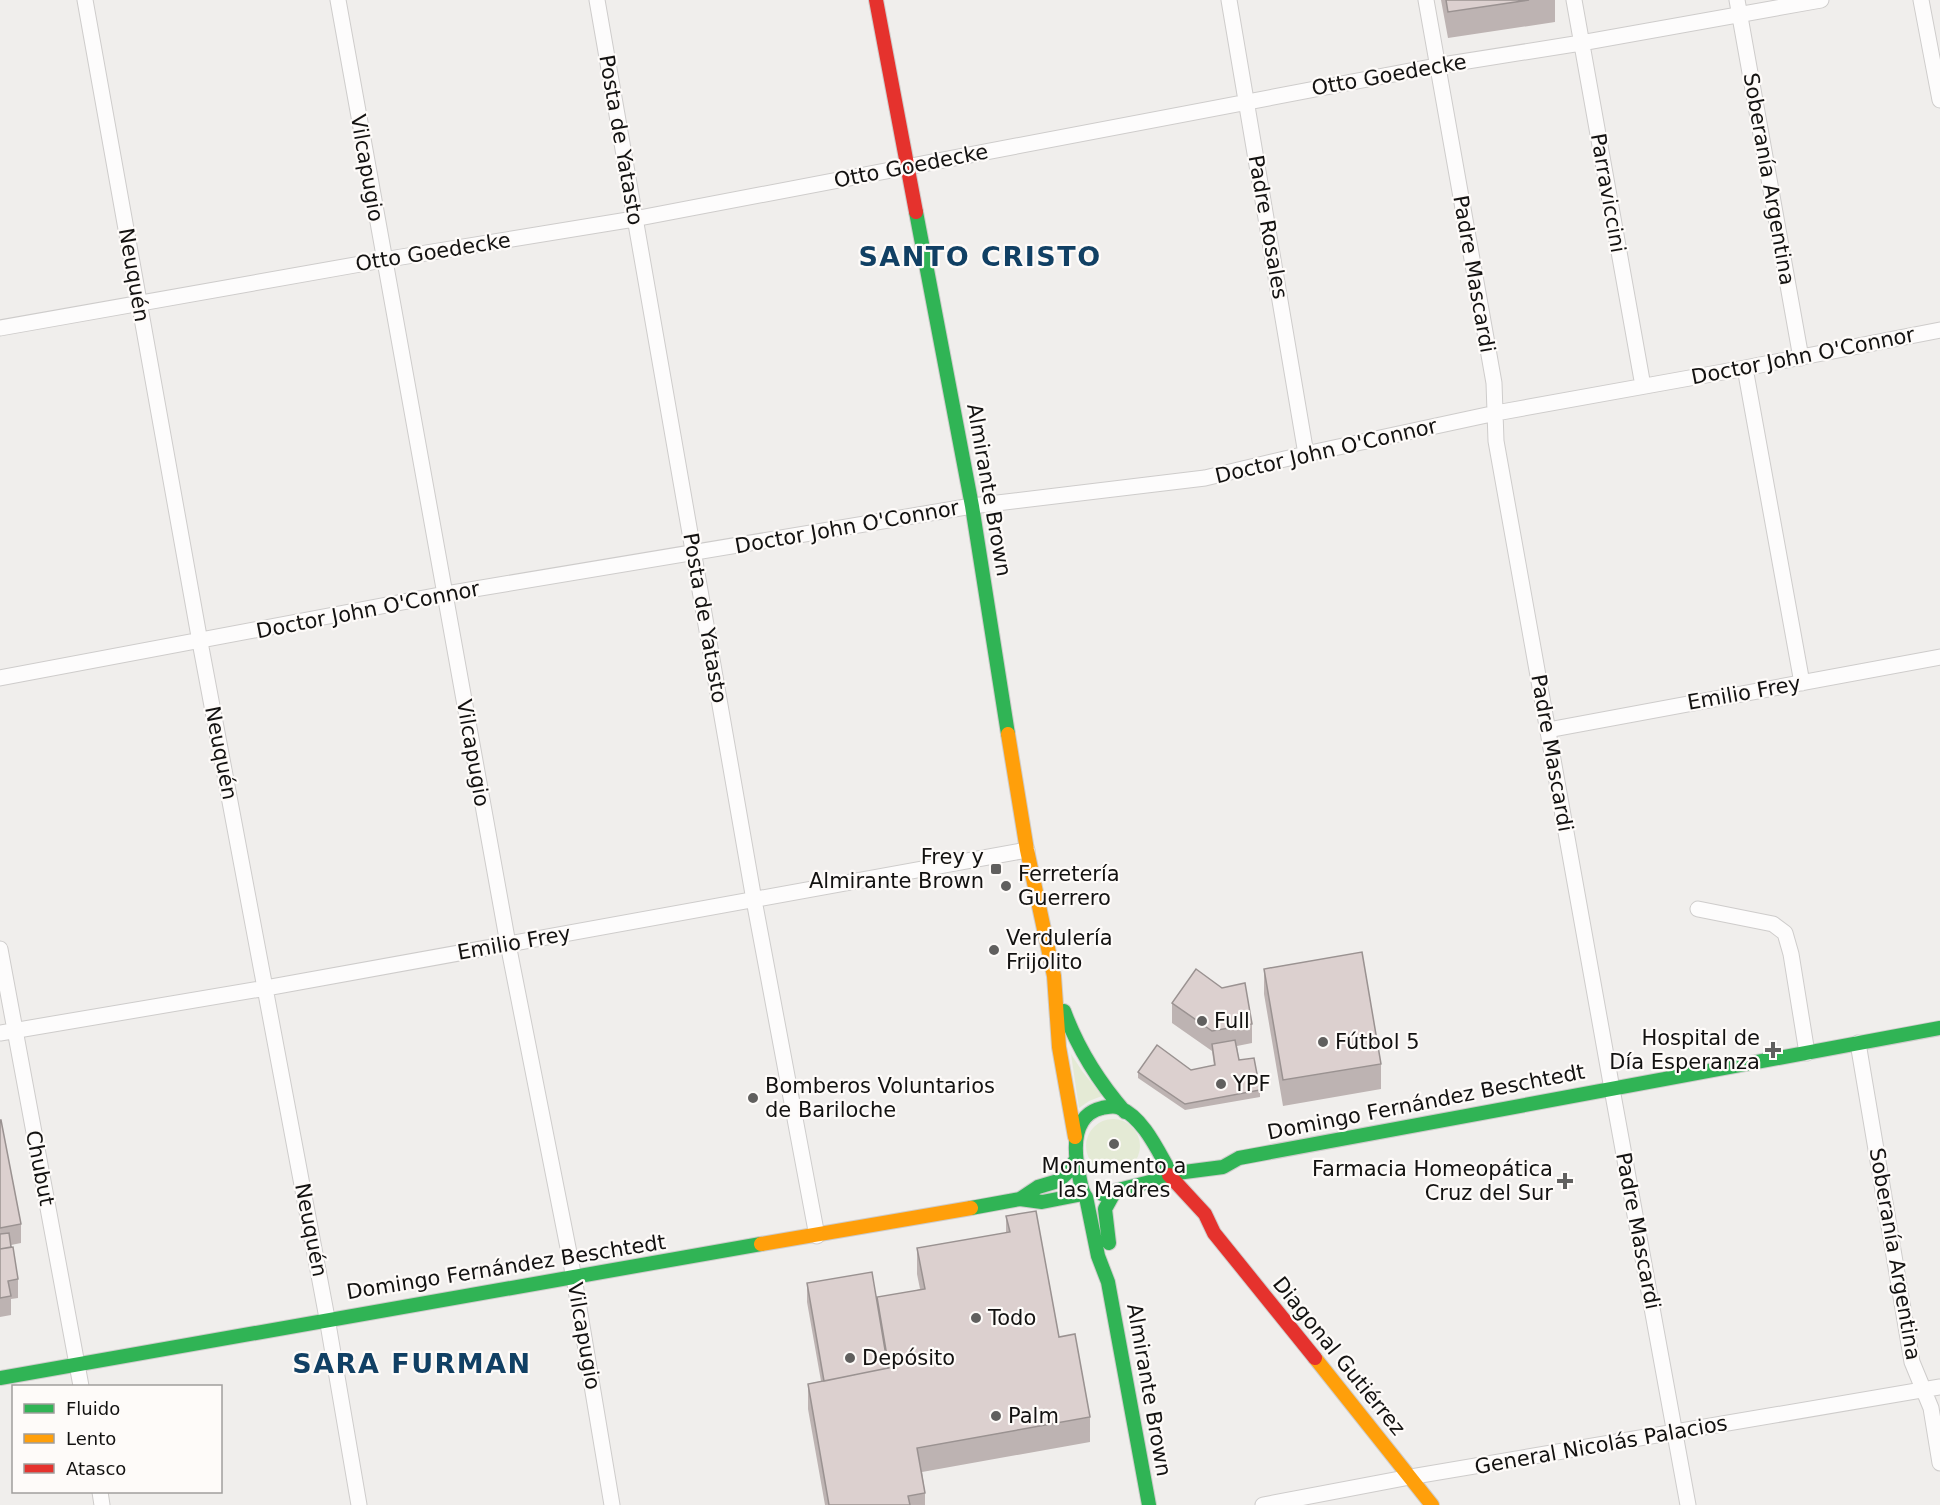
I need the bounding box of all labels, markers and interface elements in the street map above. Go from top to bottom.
street label: Otto Goedecke [1310,50,1468,100]
street label: Posta de Yatasto [594,53,648,227]
street label: Soberanía Argentina [1739,71,1799,287]
street label: Vilcapugio [346,112,388,224]
street label: Parraviccini [1586,131,1630,255]
street label: Otto Goedecke [832,139,990,193]
street label: Padre Rosales [1244,153,1292,301]
street label: Padre Mascardi [1448,193,1500,355]
street label: Neuquén [114,226,154,324]
street label: Otto Goedecke [354,228,512,276]
district label: SANTO CRISTO [858,241,1102,272]
street label: Doctor John O'Connor [1689,322,1917,389]
street label: Almirante Brown [962,402,1016,578]
street label: Doctor John O'Connor [1213,414,1440,488]
street label: Doctor John O'Connor [733,495,961,559]
street label: Posta de Yatasto [678,531,732,705]
street label: Doctor John O'Connor [254,576,482,643]
street label: Emilio Frey [1685,671,1803,715]
street label: Padre Mascardi [1526,672,1578,834]
street label: Vilcapugio [452,697,494,809]
street label: Neuquén [200,704,242,802]
place label: Frey y Almirante Brown [809,845,984,893]
marker: Frey y Almirante Brown [989,862,1003,876]
place label: Ferretería Guerrero [1018,862,1120,910]
marker: Ferretería Guerrero [999,879,1013,893]
street label: Emilio Frey [455,921,573,965]
place label: Verdulería Frijolito [1006,926,1113,974]
marker: Verdulería Frijolito [987,943,1001,957]
place label: Full [1214,1009,1250,1033]
marker: Full [1195,1014,1209,1028]
place label: Hospital de Día Esperanza [1609,1026,1760,1074]
place label: Fútbol 5 [1335,1030,1420,1054]
marker: Fútbol 5 [1316,1035,1330,1049]
marker: Hospital de Día Esperanza [1764,1041,1782,1059]
street label: Domingo Fernández Beschtedt [1265,1059,1587,1145]
place label: YPF [1232,1072,1271,1096]
place label: Bomberos Voluntarios de Bariloche [765,1074,995,1122]
marker: YPF [1214,1077,1228,1091]
marker: Bomberos Voluntarios de Bariloche [746,1091,760,1105]
street label: Chubut [21,1128,59,1208]
marker: Monumento a las Madres [1107,1137,1121,1151]
street label: Soberanía Argentina [1865,1146,1925,1362]
street label: Padre Mascardi [1611,1150,1665,1312]
place label: Monumento a las Madres [1042,1154,1186,1202]
place label: Farmacia Homeopática Cruz del Sur [1312,1157,1553,1205]
marker: Farmacia Homeopática Cruz del Sur [1558,1174,1572,1188]
street label: Neuquén [290,1181,332,1279]
street label: Domingo Fernández Beschtedt [345,1230,667,1304]
street label: Diagonal Gutiérrez [1268,1272,1410,1440]
street label: Vilcapugio [563,1280,605,1392]
street label: Almirante Brown [1122,1302,1176,1478]
place label: Todo [987,1306,1036,1330]
marker: Todo [969,1311,983,1325]
place label: Depósito [862,1346,955,1370]
district label: SARA FURMAN [292,1348,532,1379]
marker: Depósito [843,1351,857,1365]
legend [12,1385,222,1493]
text: Fluido [66,1398,120,1419]
place label: Palm [1008,1404,1059,1428]
marker: Palm [989,1409,1003,1423]
street label: General Nicolás Palacios [1473,1411,1729,1479]
text: Lento [66,1428,116,1449]
text: Atasco [66,1458,126,1479]

